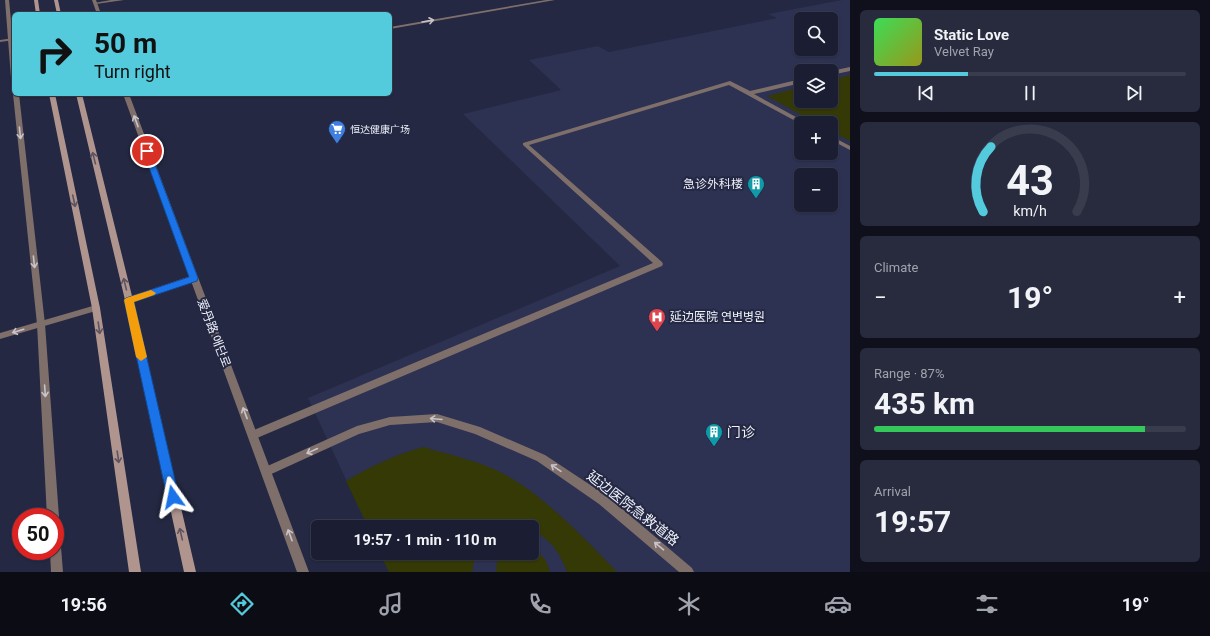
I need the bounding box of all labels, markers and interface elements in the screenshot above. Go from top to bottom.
map controls [794,12,838,212]
button: search [794,12,838,56]
one-way arrow [422,17,435,25]
text: Static Love [934,26,1009,44]
text: 50 m [94,27,157,60]
icon: right [28,28,80,80]
text: Velvet Ray [934,44,994,59]
text: Turn right [94,61,171,82]
button: layers [794,64,838,108]
icon: previous [915,82,937,104]
icon: pause [1019,82,1041,104]
icon: next [1123,82,1145,104]
one-way arrow [131,116,139,128]
button: + [794,116,838,160]
supermarket icon: 恒达健康广场 [327,119,347,144]
place label: 恒达健康广场 [350,124,410,135]
one-way arrow [16,126,24,139]
pin [130,134,164,168]
icon: arrive [136,140,158,162]
one-way arrow [90,152,98,165]
text: 43 [1006,156,1054,205]
button: − [794,168,838,212]
building icon: 急诊外科楼 [746,174,766,199]
place label: 急诊外科楼 [683,177,743,191]
one-way arrow [71,194,79,207]
text: km/h [1013,203,1047,219]
one-way arrow [31,255,38,268]
text: Climate [874,260,918,275]
one-way arrow [121,278,128,291]
text: 19° [1007,280,1053,315]
text: − [874,285,887,310]
text: + [1174,285,1186,310]
street label: 爱丹路 애단로 [195,297,233,369]
hospital icon: 延边医院 연변병원 [647,307,667,332]
place label: 延边医院 연변병원 [670,310,765,324]
one-way arrow [95,321,103,334]
one-way arrow [12,328,25,335]
text: Range · 87% [874,366,944,381]
one-way arrow [42,384,49,397]
text: 435 km [874,386,975,421]
one-way arrow [241,408,249,420]
one-way arrow [430,416,443,423]
building icon: 门诊 [704,422,724,447]
place label: 门诊 [727,424,755,440]
one-way arrow [306,448,318,455]
one-way arrow [114,450,122,463]
one-way arrow [550,464,561,472]
street label: 延边医院急救道路 [584,467,682,549]
position arrow [152,476,194,518]
text: Arrival [874,484,911,499]
text: 19:57 [874,504,951,539]
speed limit sign: 50 [12,508,64,560]
one-way arrow [177,528,185,541]
one-way arrow [286,529,293,542]
text: 19:57 · 1 min · 110 m [354,531,496,549]
one-way arrow [654,541,665,550]
icon: directions [228,590,256,618]
icon: music [377,590,405,618]
icon: phone [526,590,554,618]
icon: climate [675,590,703,618]
icon: car [824,590,852,618]
icon: filters [973,590,1001,618]
text: 19:56 [60,594,107,615]
text: 19° [1122,594,1149,615]

